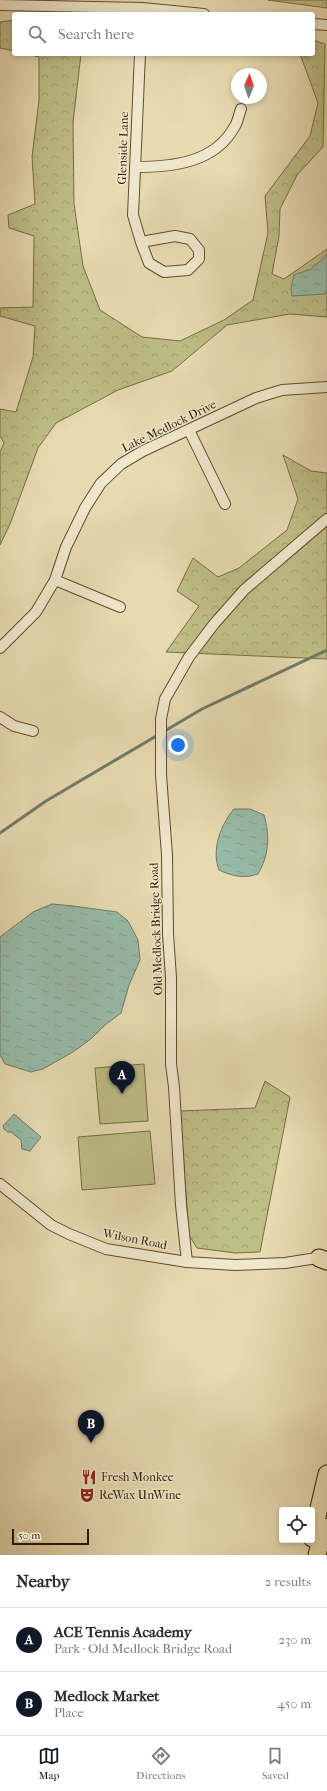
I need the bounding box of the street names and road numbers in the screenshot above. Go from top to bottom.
street label: Glenside Lane [115,111,131,185]
street label: Lake Medlock Drive [120,397,219,455]
street label: Old Medlock Bridge Road [147,862,165,996]
street label: Wilson Road [101,1226,169,1252]

